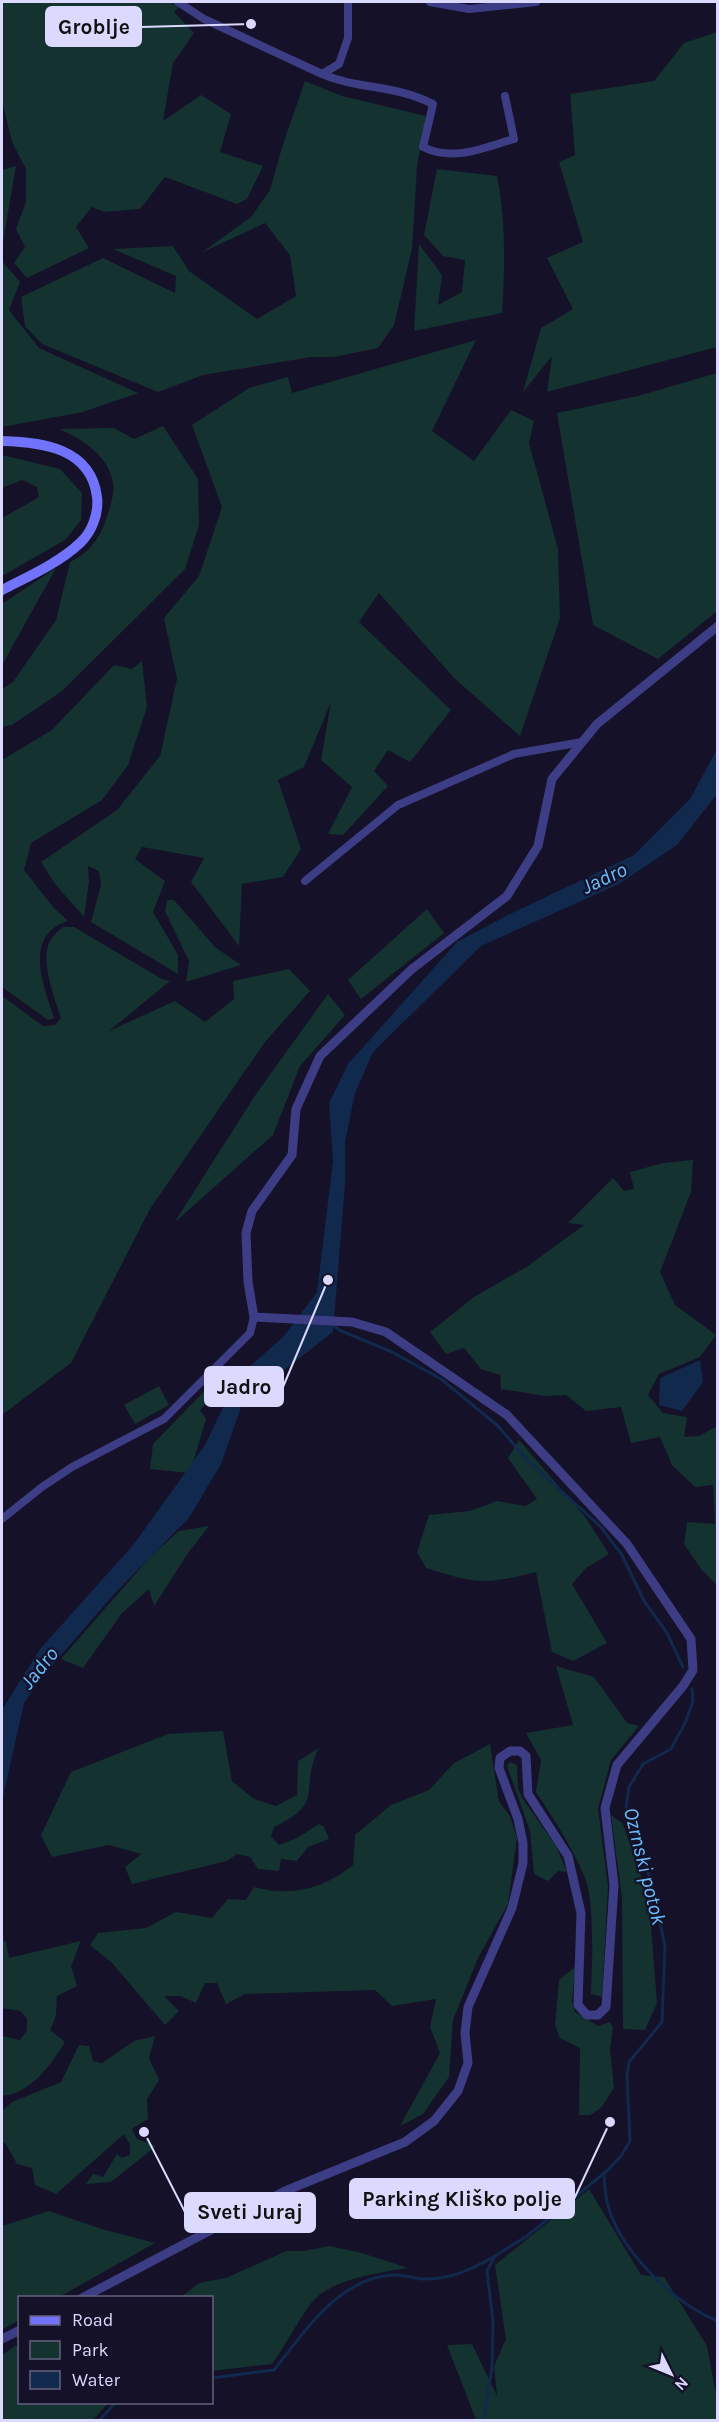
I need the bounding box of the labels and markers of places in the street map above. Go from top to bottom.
callout: Groblje [46,7,141,46]
callout: Jadro [205,1367,283,1406]
callout: Parking Kliško polje [350,2179,574,2218]
callout: Sveti Juraj [185,2193,315,2232]

